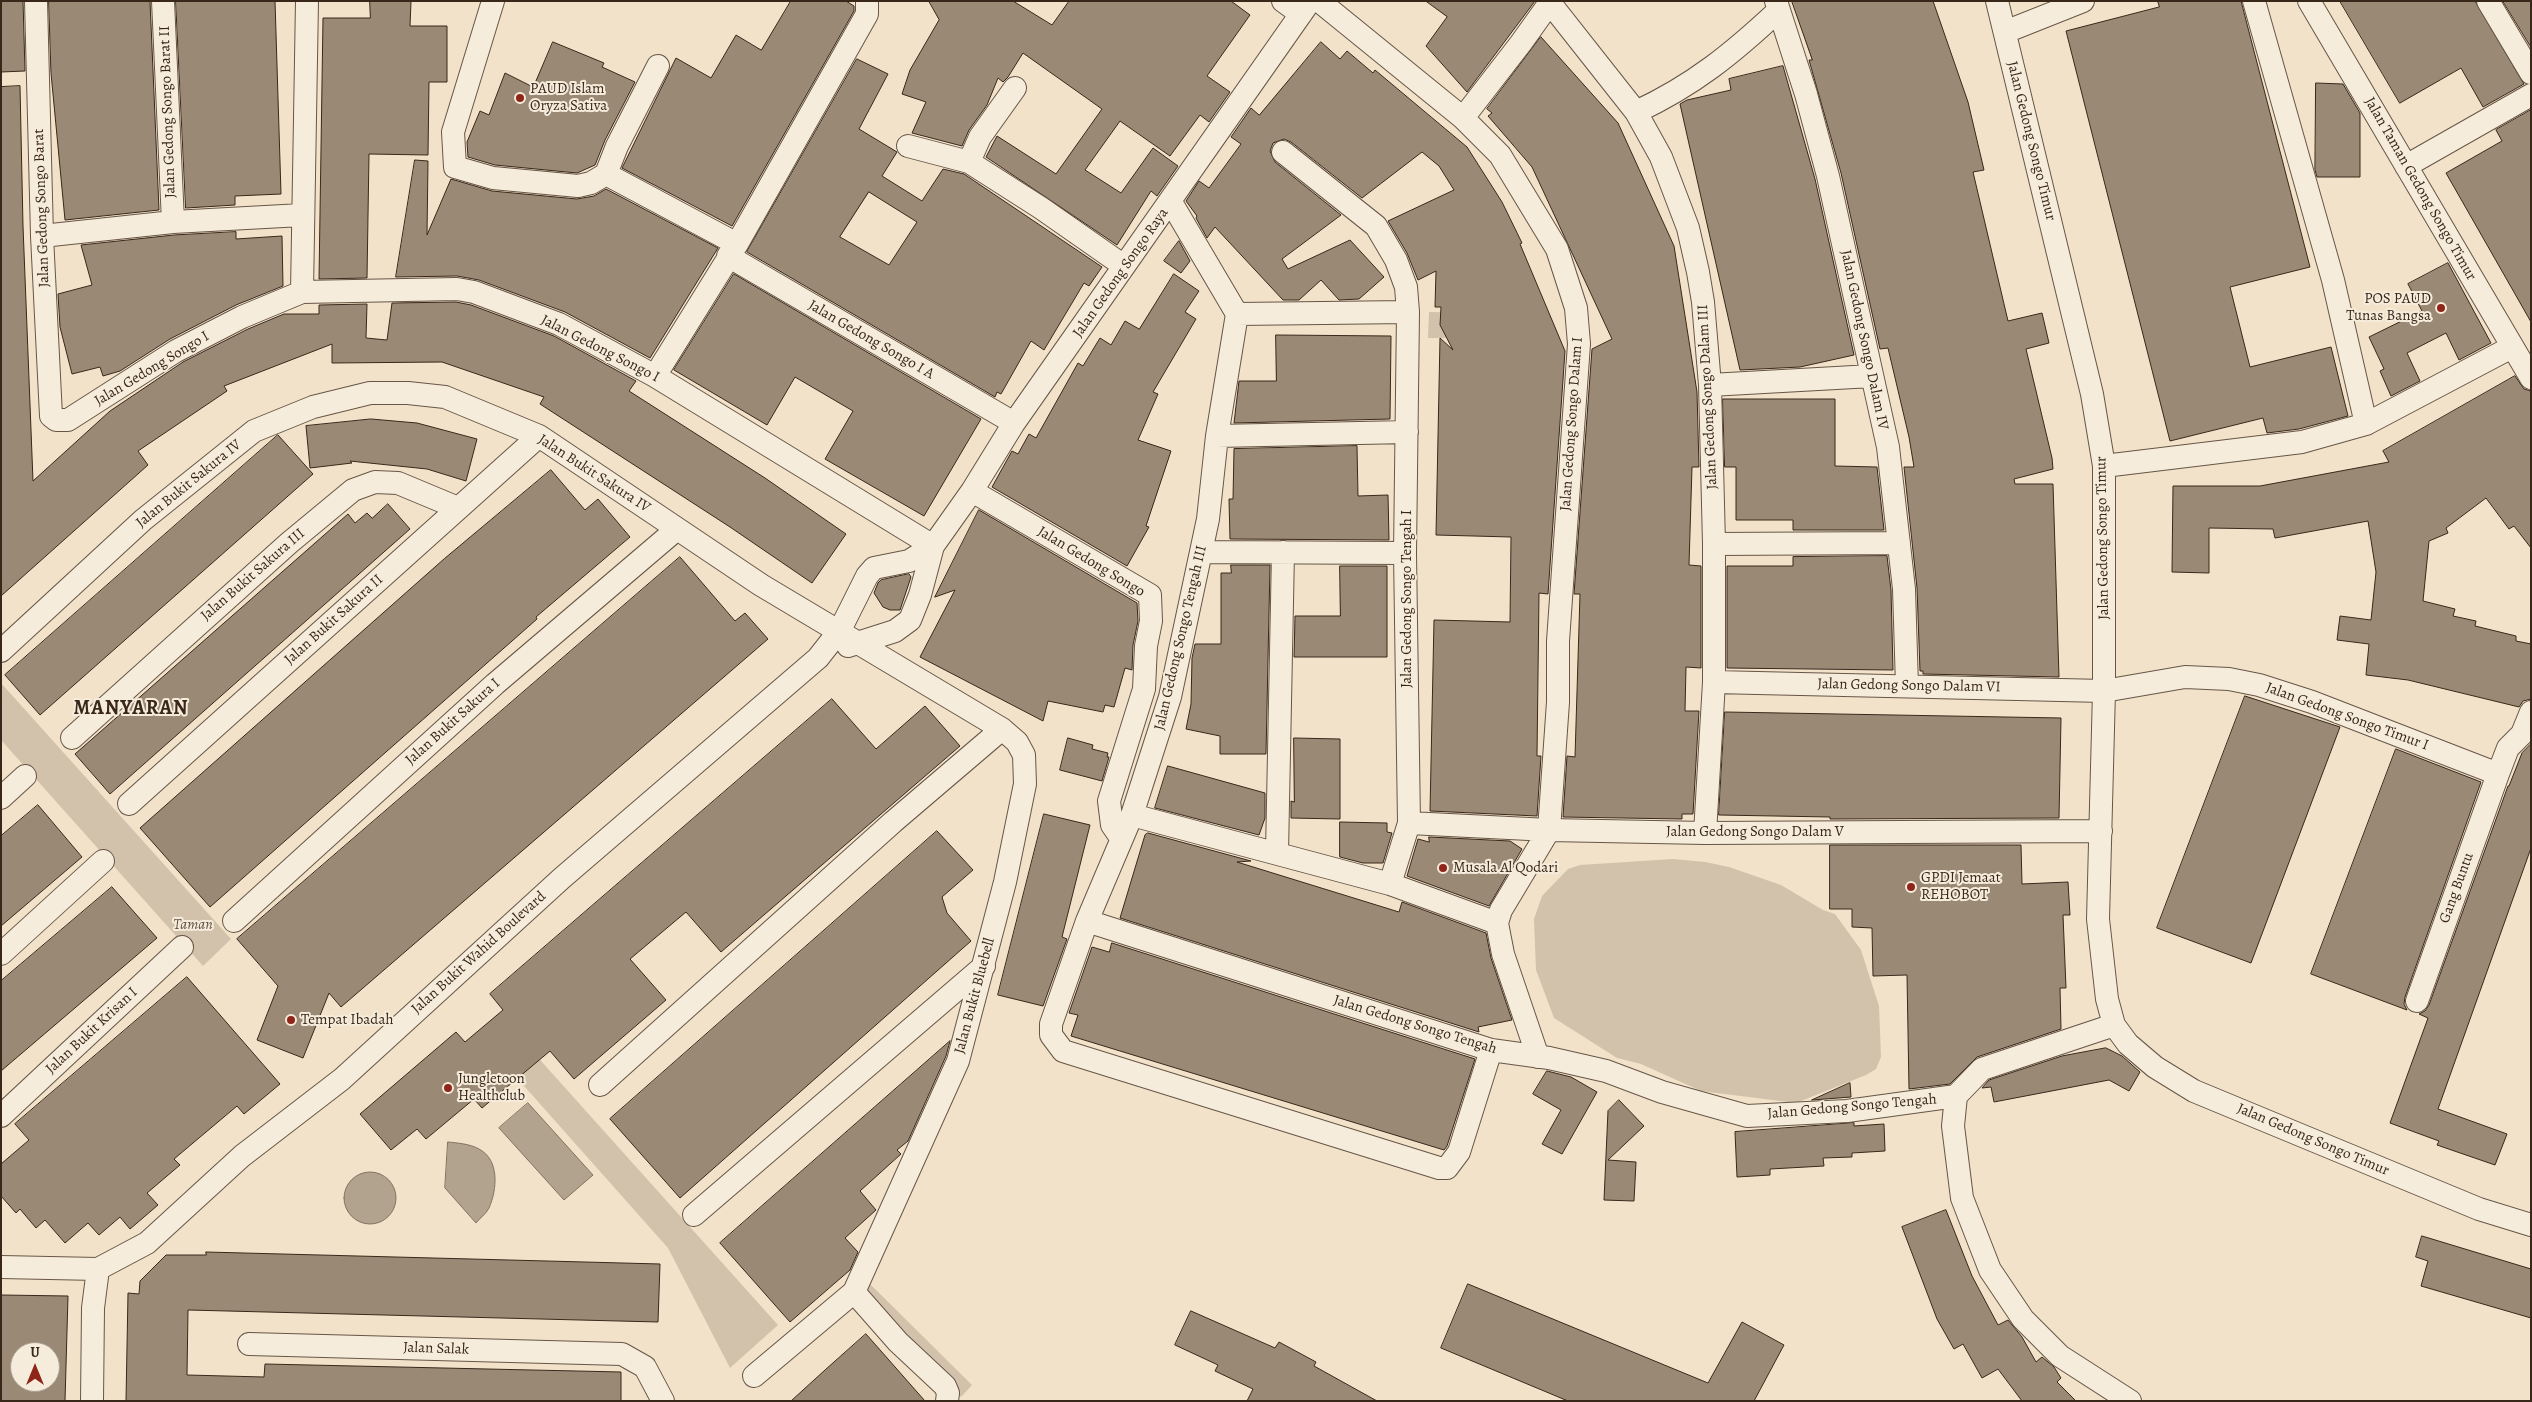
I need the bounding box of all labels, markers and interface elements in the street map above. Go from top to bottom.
street label: Jalan Gedong Songo Barat II [156,25,180,199]
street label: Jalan Gedong Songo Timur [2002,59,2060,223]
place label: PAUD Islam Oryza Sativa [530,80,607,115]
marker: PAUD Islam Oryza Sativa [514,92,526,104]
street label: Jalan Taman Gedong Songo Timur [2360,94,2480,284]
street label: Jalan Gedong Songo Barat [30,128,54,288]
street label: Jalan Gedong Songo Raya [1069,205,1173,341]
street label: Jalan Gedong Songo Dalam IV [1836,248,1892,432]
place label: POS PAUD Tunas Bangsa [2346,290,2431,325]
street label: Jalan Gedong Songo I A [805,297,937,383]
marker: POS PAUD Tunas Bangsa [2435,302,2447,314]
street label: Jalan Gedong Songo Dalam III [1694,304,1722,490]
street label: Jalan Gedong Songo I [538,311,662,387]
street label: Jalan Gedong Songo I [91,328,213,410]
street label: Jalan Gedong Songo Dalam I [1557,336,1587,512]
street label: Jalan Bukit Sakura IV [534,431,654,517]
street label: Jalan Bukit Sakura IV [133,436,245,532]
street label: Jalan Gedong Songo Timur [2093,456,2113,620]
street label: Jalan Gedong Songo Tengah I [1398,510,1416,688]
street label: Jalan Gedong Songo [1034,523,1148,601]
street label: Jalan Bukit Sakura III [197,525,309,625]
street label: Jalan Gedong Songo Tengah III [1151,544,1211,732]
street label: Jalan Bukit Sakura II [281,571,387,669]
street label: Jalan Bukit Sakura I [402,675,504,769]
street label: Jalan Gedong Songo Dalam VI [1817,675,2001,697]
street label: Jalan Gedong Songo Timur I [2263,679,2431,755]
district label: MANYARAN [72,697,190,721]
street label: Jalan Gedong Songo Dalam V [1666,823,1844,841]
street label: Gang Buntu [2436,850,2478,926]
place label: Musala Al Qodari [1453,859,1558,877]
marker: Musala Al Qodari [1437,862,1449,874]
place label: GPDI Jemaat REHOBOT [1921,869,2001,904]
marker: GPDI Jemaat REHOBOT [1905,881,1917,893]
street label: Jalan Bukit Wahid Boulevard [408,888,550,1018]
park label: Taman [173,916,213,934]
street label: Jalan Bukit Bluebell [951,936,999,1056]
street label: Jalan Bukit Krisan I [42,984,142,1078]
street label: Jalan Gedong Songo Tengah [1331,992,1499,1058]
place label: Tempat Ibadah [301,1011,393,1029]
marker: Tempat Ibadah [285,1014,297,1026]
place label: Jungletoon Healthclub [458,1070,525,1105]
marker: Jungletoon Healthclub [442,1082,454,1094]
street label: Jalan Gedong Songo Tengah [1767,1091,1937,1123]
street label: Jalan Gedong Songo Timur [2234,1100,2392,1180]
street label: Jalan Salak [403,1339,469,1359]
north arrow [10,1342,60,1392]
text: U [30,1343,40,1362]

